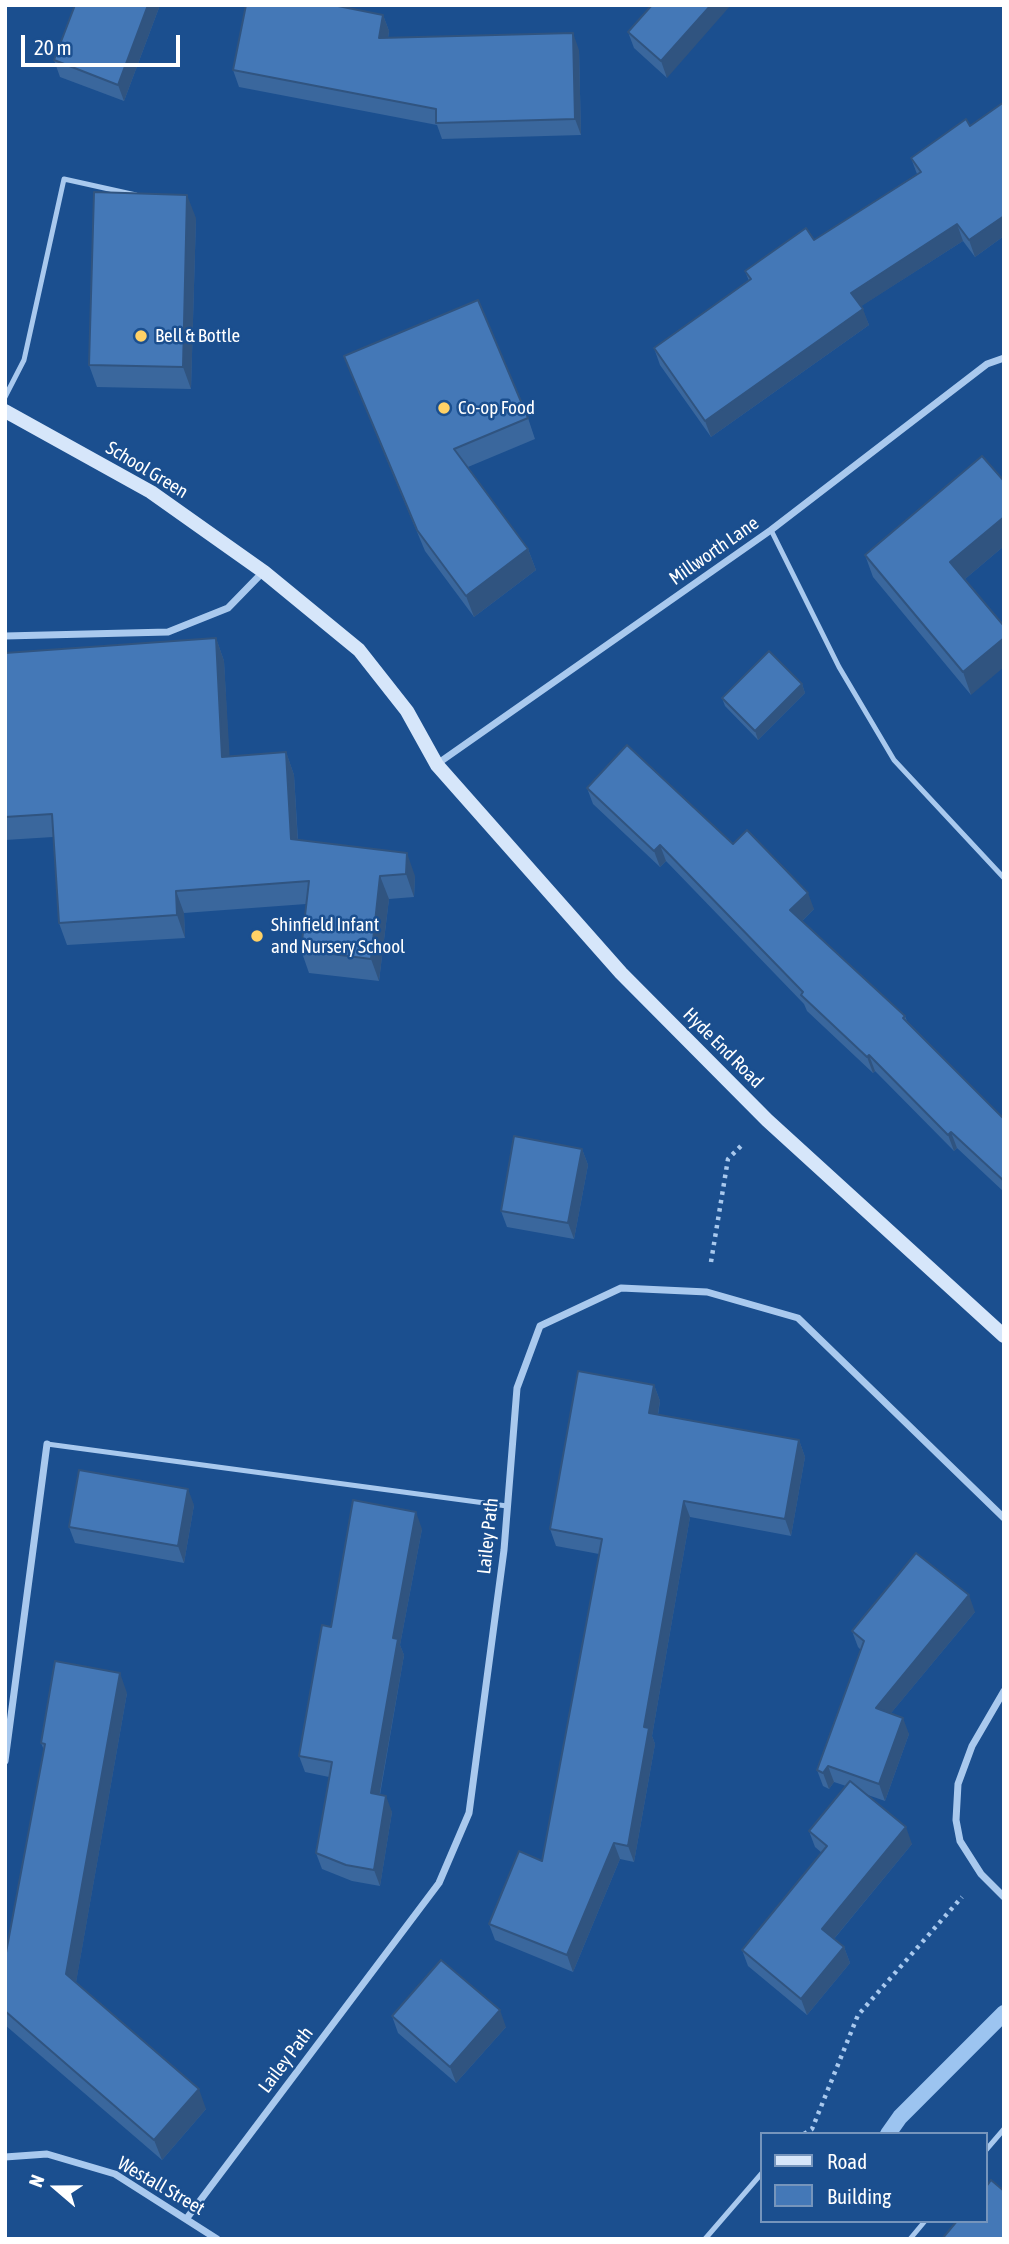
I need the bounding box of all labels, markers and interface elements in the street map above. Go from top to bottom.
scale bar [24,21,184,65]
text: 20 m [34,35,72,59]
place label: Bell & Bottle [155,325,240,347]
marker: Bell & Bottle [133,328,149,344]
place label: Co-op Food [458,397,535,419]
marker: Co-op Food [436,400,452,416]
street label: School Green [102,437,192,503]
street label: Millworth Lane [665,512,763,590]
place label: Shinfield Infant and Nursery School [271,914,405,958]
marker: Shinfield Infant and Nursery School [249,928,265,944]
street label: Hyde End Road [678,1003,768,1093]
street label: Lailey Path [473,1497,503,1575]
street label: Lailey Path [254,2023,318,2097]
legend [760,2132,988,2223]
text: Road [827,2149,867,2173]
street label: Westall Street [113,2152,209,2220]
north arrow [21,2153,91,2223]
text: N [24,2172,49,2190]
text: Building [827,2184,891,2208]

